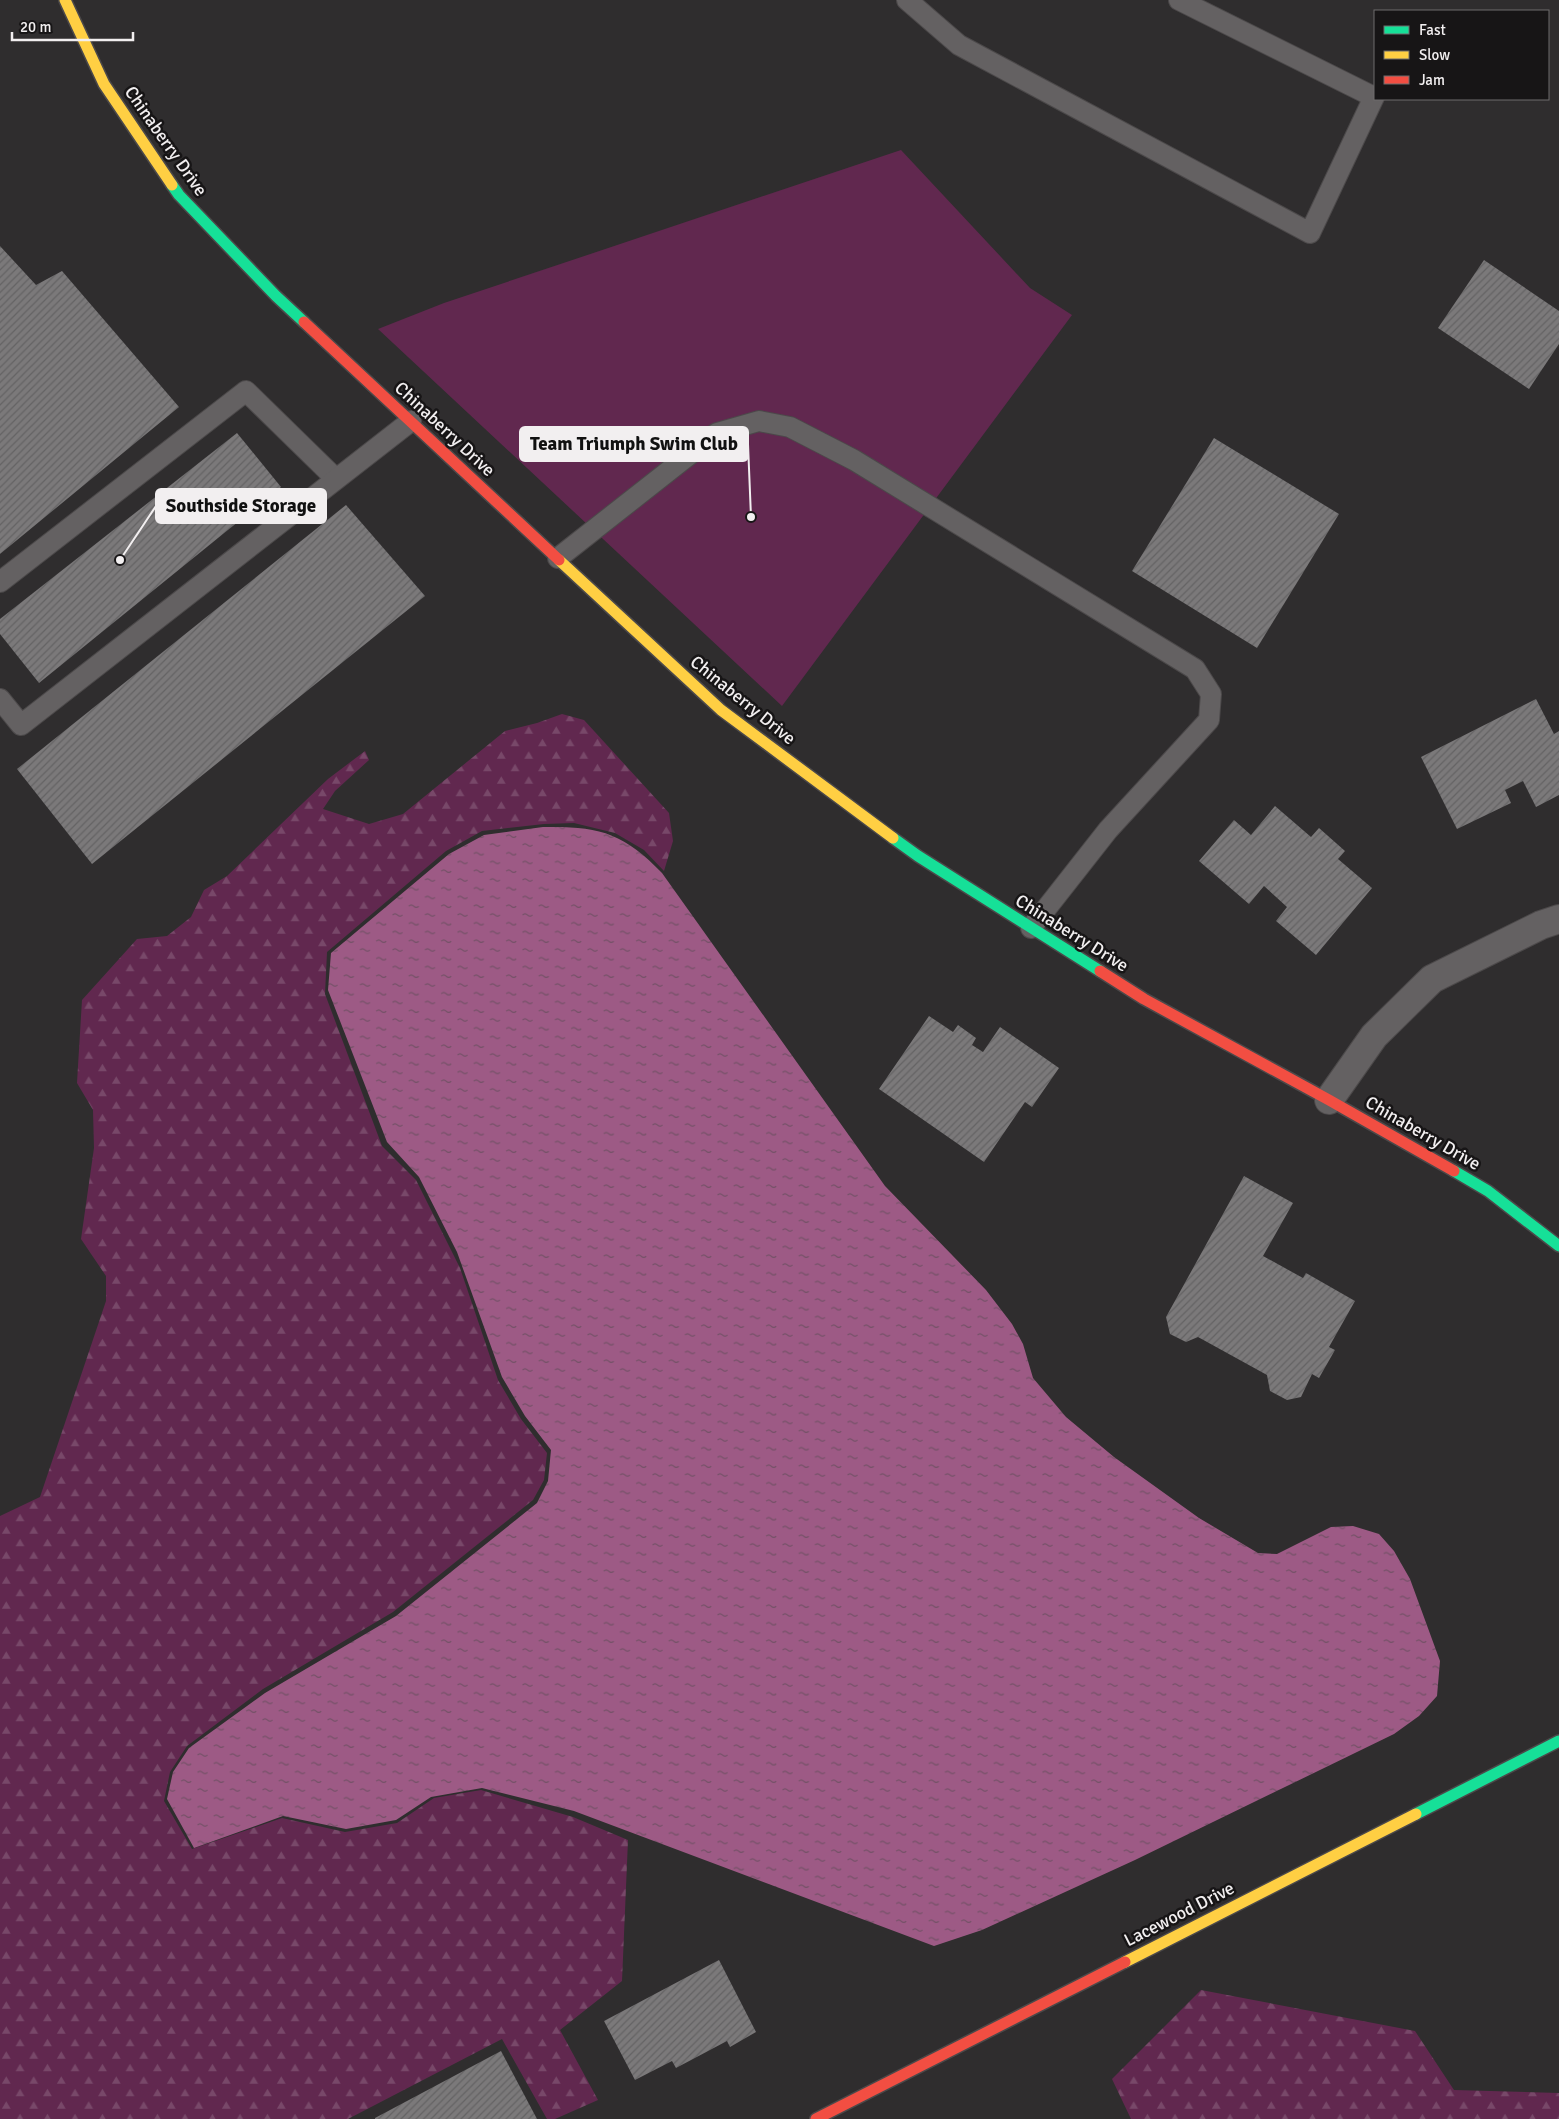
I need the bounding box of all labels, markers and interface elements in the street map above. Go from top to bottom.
scale bar [12,10,134,42]
legend [1374,10,1549,100]
text: 20 m [20,18,51,36]
text: Fast [1419,21,1446,39]
text: Slow [1419,46,1450,64]
text: Jam [1419,71,1445,89]
street label: Chinaberry Drive [120,82,212,200]
street label: Chinaberry Drive [390,377,500,481]
callout: Team Triumph Swim Club [520,427,748,461]
text: Team Triumph Swim Club [530,432,738,456]
callout: Southside Storage [156,489,326,523]
text: Southside Storage [166,494,316,518]
street label: Chinaberry Drive [686,651,800,749]
street label: Chinaberry Drive [1011,889,1133,977]
street label: Chinaberry Drive [1361,1091,1485,1175]
street label: Lacewood Drive [1120,1877,1238,1951]

